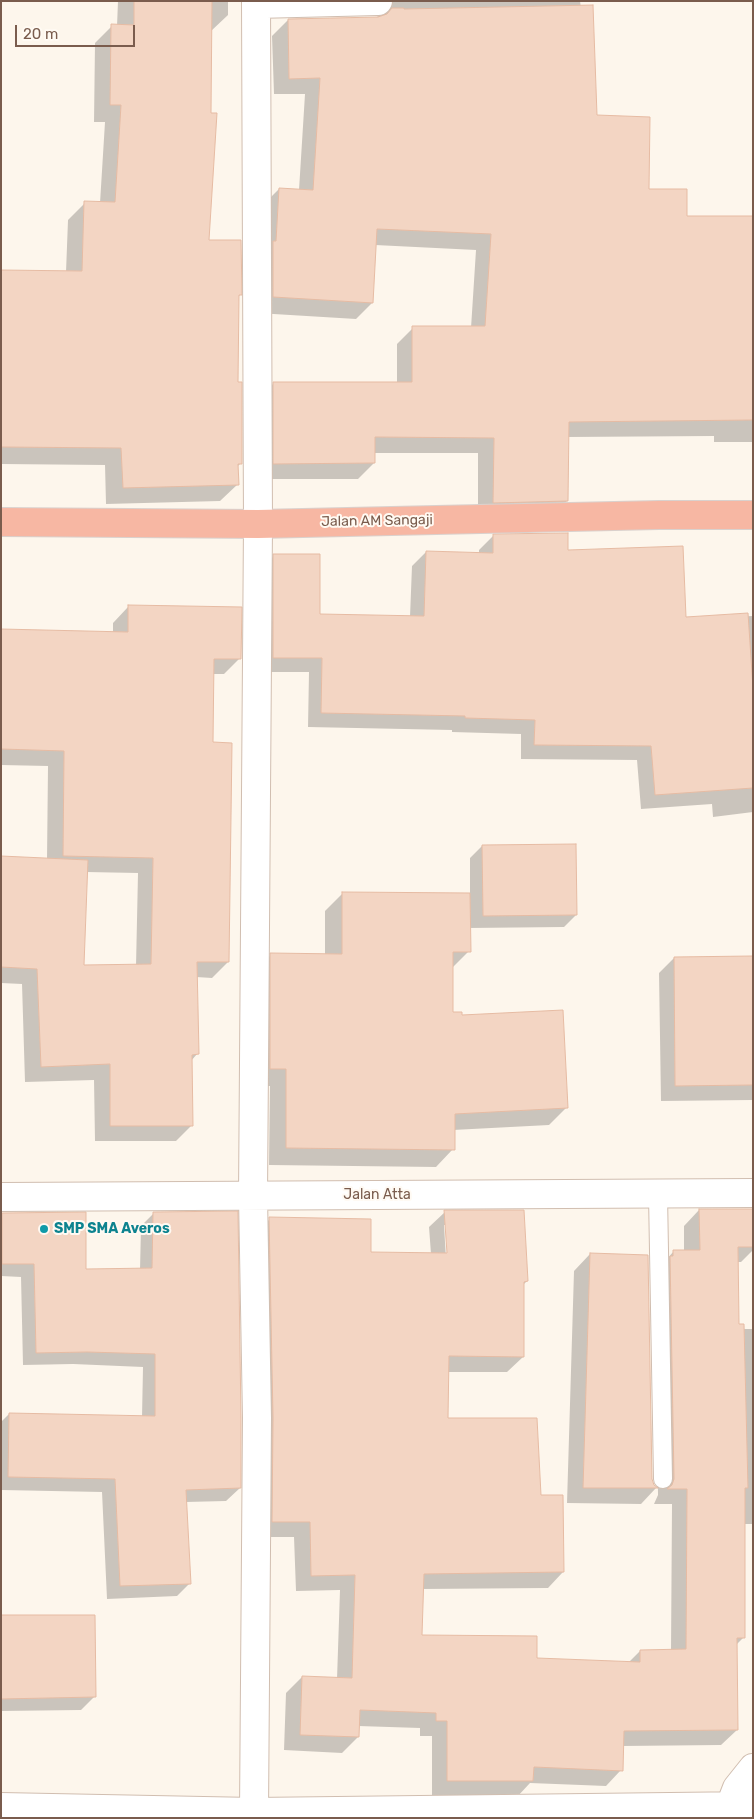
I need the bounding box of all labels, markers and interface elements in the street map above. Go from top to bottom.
scale bar [18,15,138,47]
text: 20 m [23,25,58,43]
street label: Jalan AM Sangaji [321,512,433,530]
street label: Jalan Atta [343,1187,411,1203]
place label: SMP SMA Averos [54,1221,170,1237]
marker: SMP SMA Averos [38,1223,50,1235]

